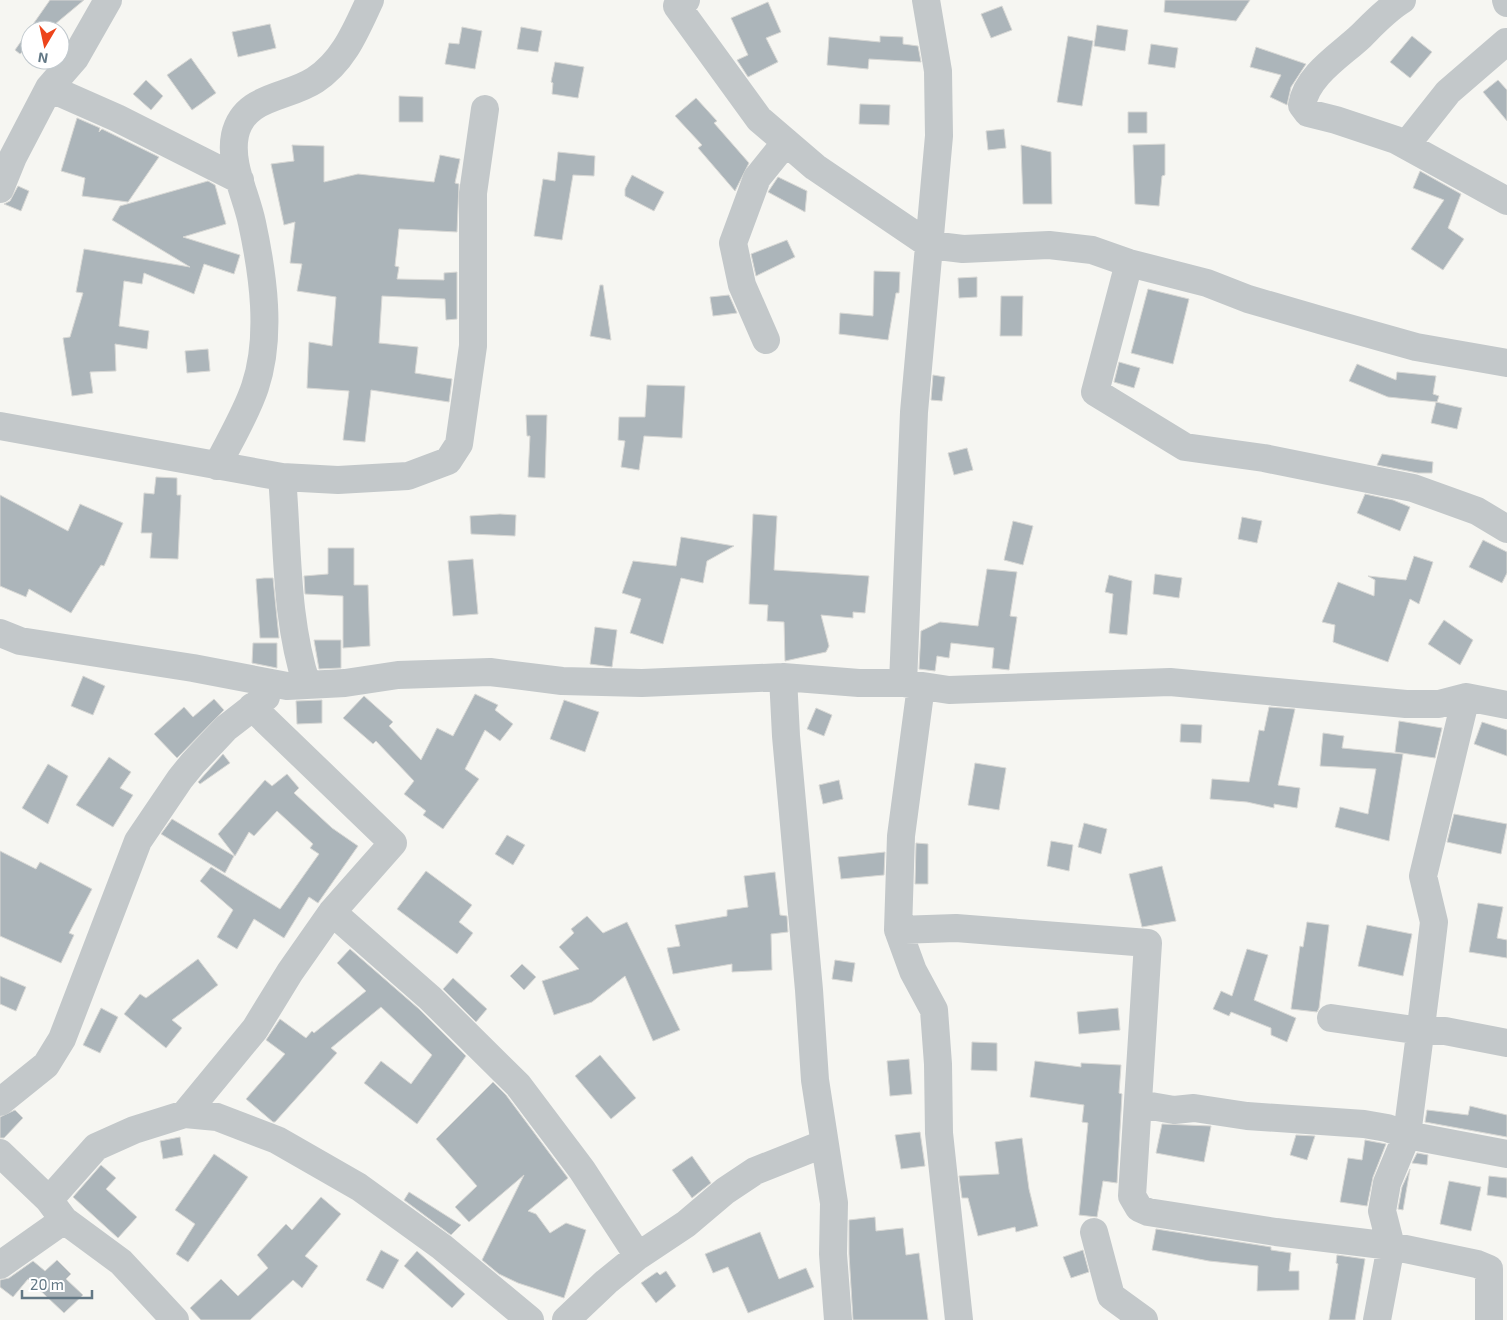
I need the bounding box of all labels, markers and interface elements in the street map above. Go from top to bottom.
north arrow [20,20,70,70]
text: N [37,49,49,68]
scale bar [22,1268,92,1300]
text: 20 m [30,1275,64,1293]

